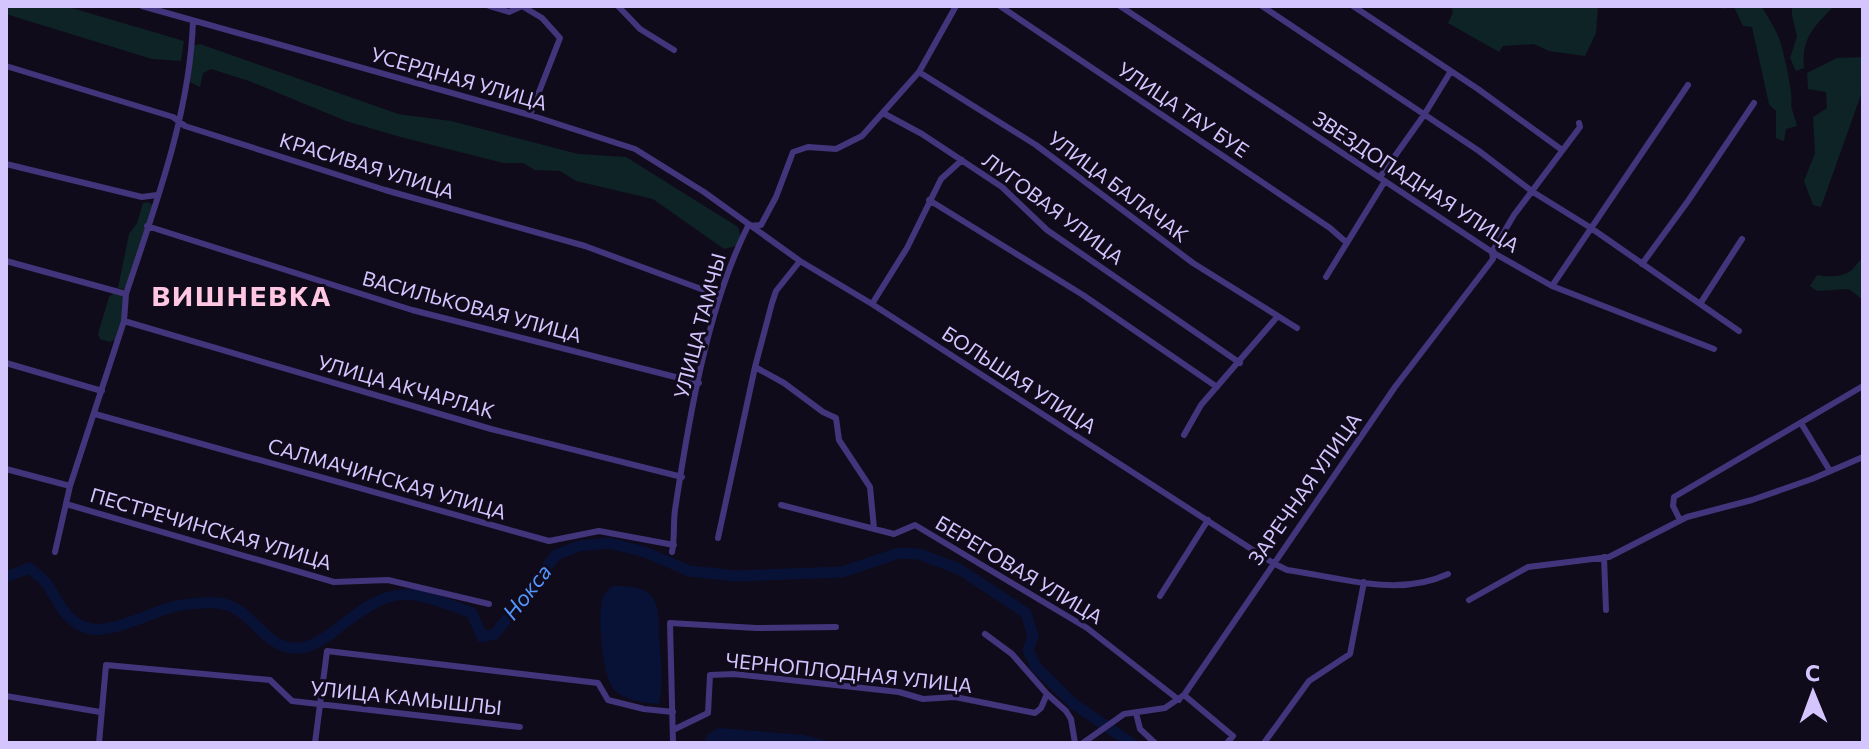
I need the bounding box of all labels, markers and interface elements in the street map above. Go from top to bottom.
street label: УСЕРДНАЯ УЛИЦА [368,41,550,115]
street label: УЛИЦА ТАУ БУЕ [1113,56,1254,162]
street label: ЗВЕЗДОПАДНАЯ УЛИЦА [1309,105,1524,257]
street label: УЛИЦА БАЛАЧАК [1044,126,1193,247]
street label: КРАСИВАЯ УЛИЦА [277,127,458,203]
street label: ЛУГОВАЯ УЛИЦА [978,147,1129,269]
street label: УЛИЦА ТАМЧЫ [668,250,730,401]
street label: ВАСИЛЬКОВАЯ УЛИЦА [360,265,585,347]
district label: ВИШНЕВКА [151,278,333,312]
street label: БОЛЬШАЯ УЛИЦА [938,320,1101,438]
street label: УЛИЦА АКЧАРЛАК [315,349,498,423]
street label: ЗАРЕЧНАЯ УЛИЦА [1243,408,1366,569]
street label: САЛМАЧИНСКАЯ УЛИЦА [265,432,509,524]
street label: ПЕСТРЕЧИНСКАЯ УЛИЦА [88,482,335,574]
street label: БЕРЕГОВАЯ УЛИЦА [932,510,1108,629]
water label: Нокса [497,558,557,625]
street label: ЧЕРНОПЛОДНАЯ УЛИЦА [725,647,974,697]
north arrow [1773,653,1853,733]
text: С [1805,659,1820,686]
street label: УЛИЦА КАМЫШЛЫ [309,675,503,719]

